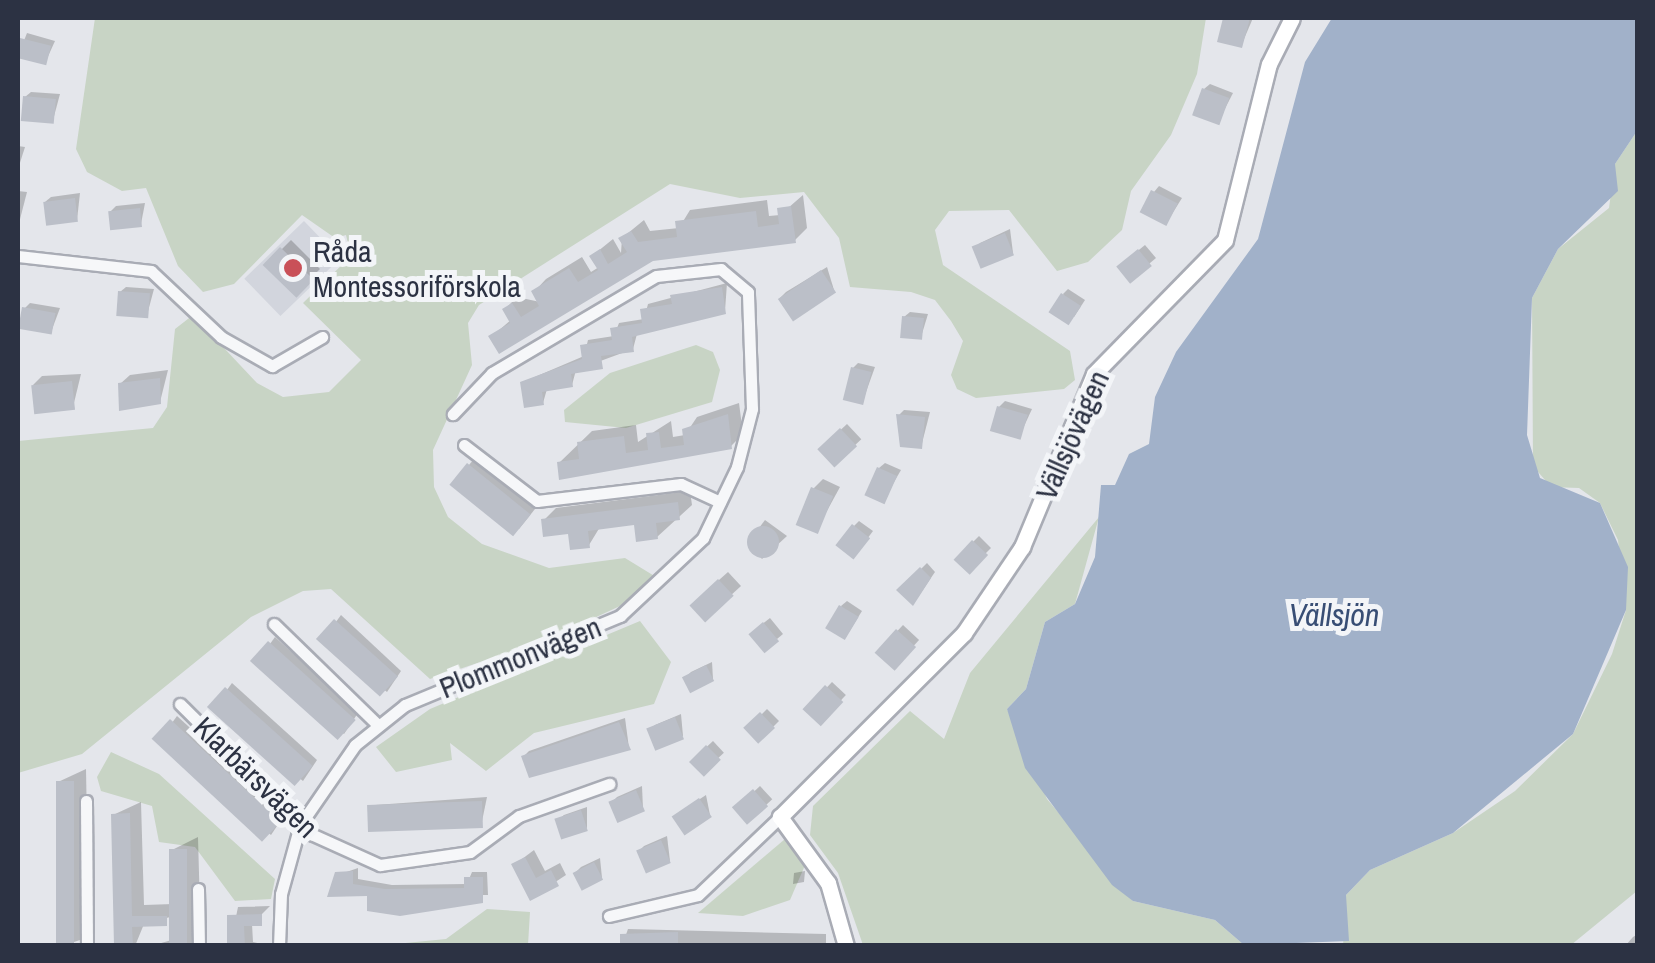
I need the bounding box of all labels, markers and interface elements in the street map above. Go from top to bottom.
place label: Råda Montessoriförskola [313,233,521,304]
marker: Råda Montessoriförskola [282,257,304,279]
street label: Vällsjövägen [1028,365,1116,505]
water label: Vällsjön [1289,596,1379,634]
street label: Plommonvägen [434,608,606,706]
street label: Klarbärsvägen [186,709,326,845]

